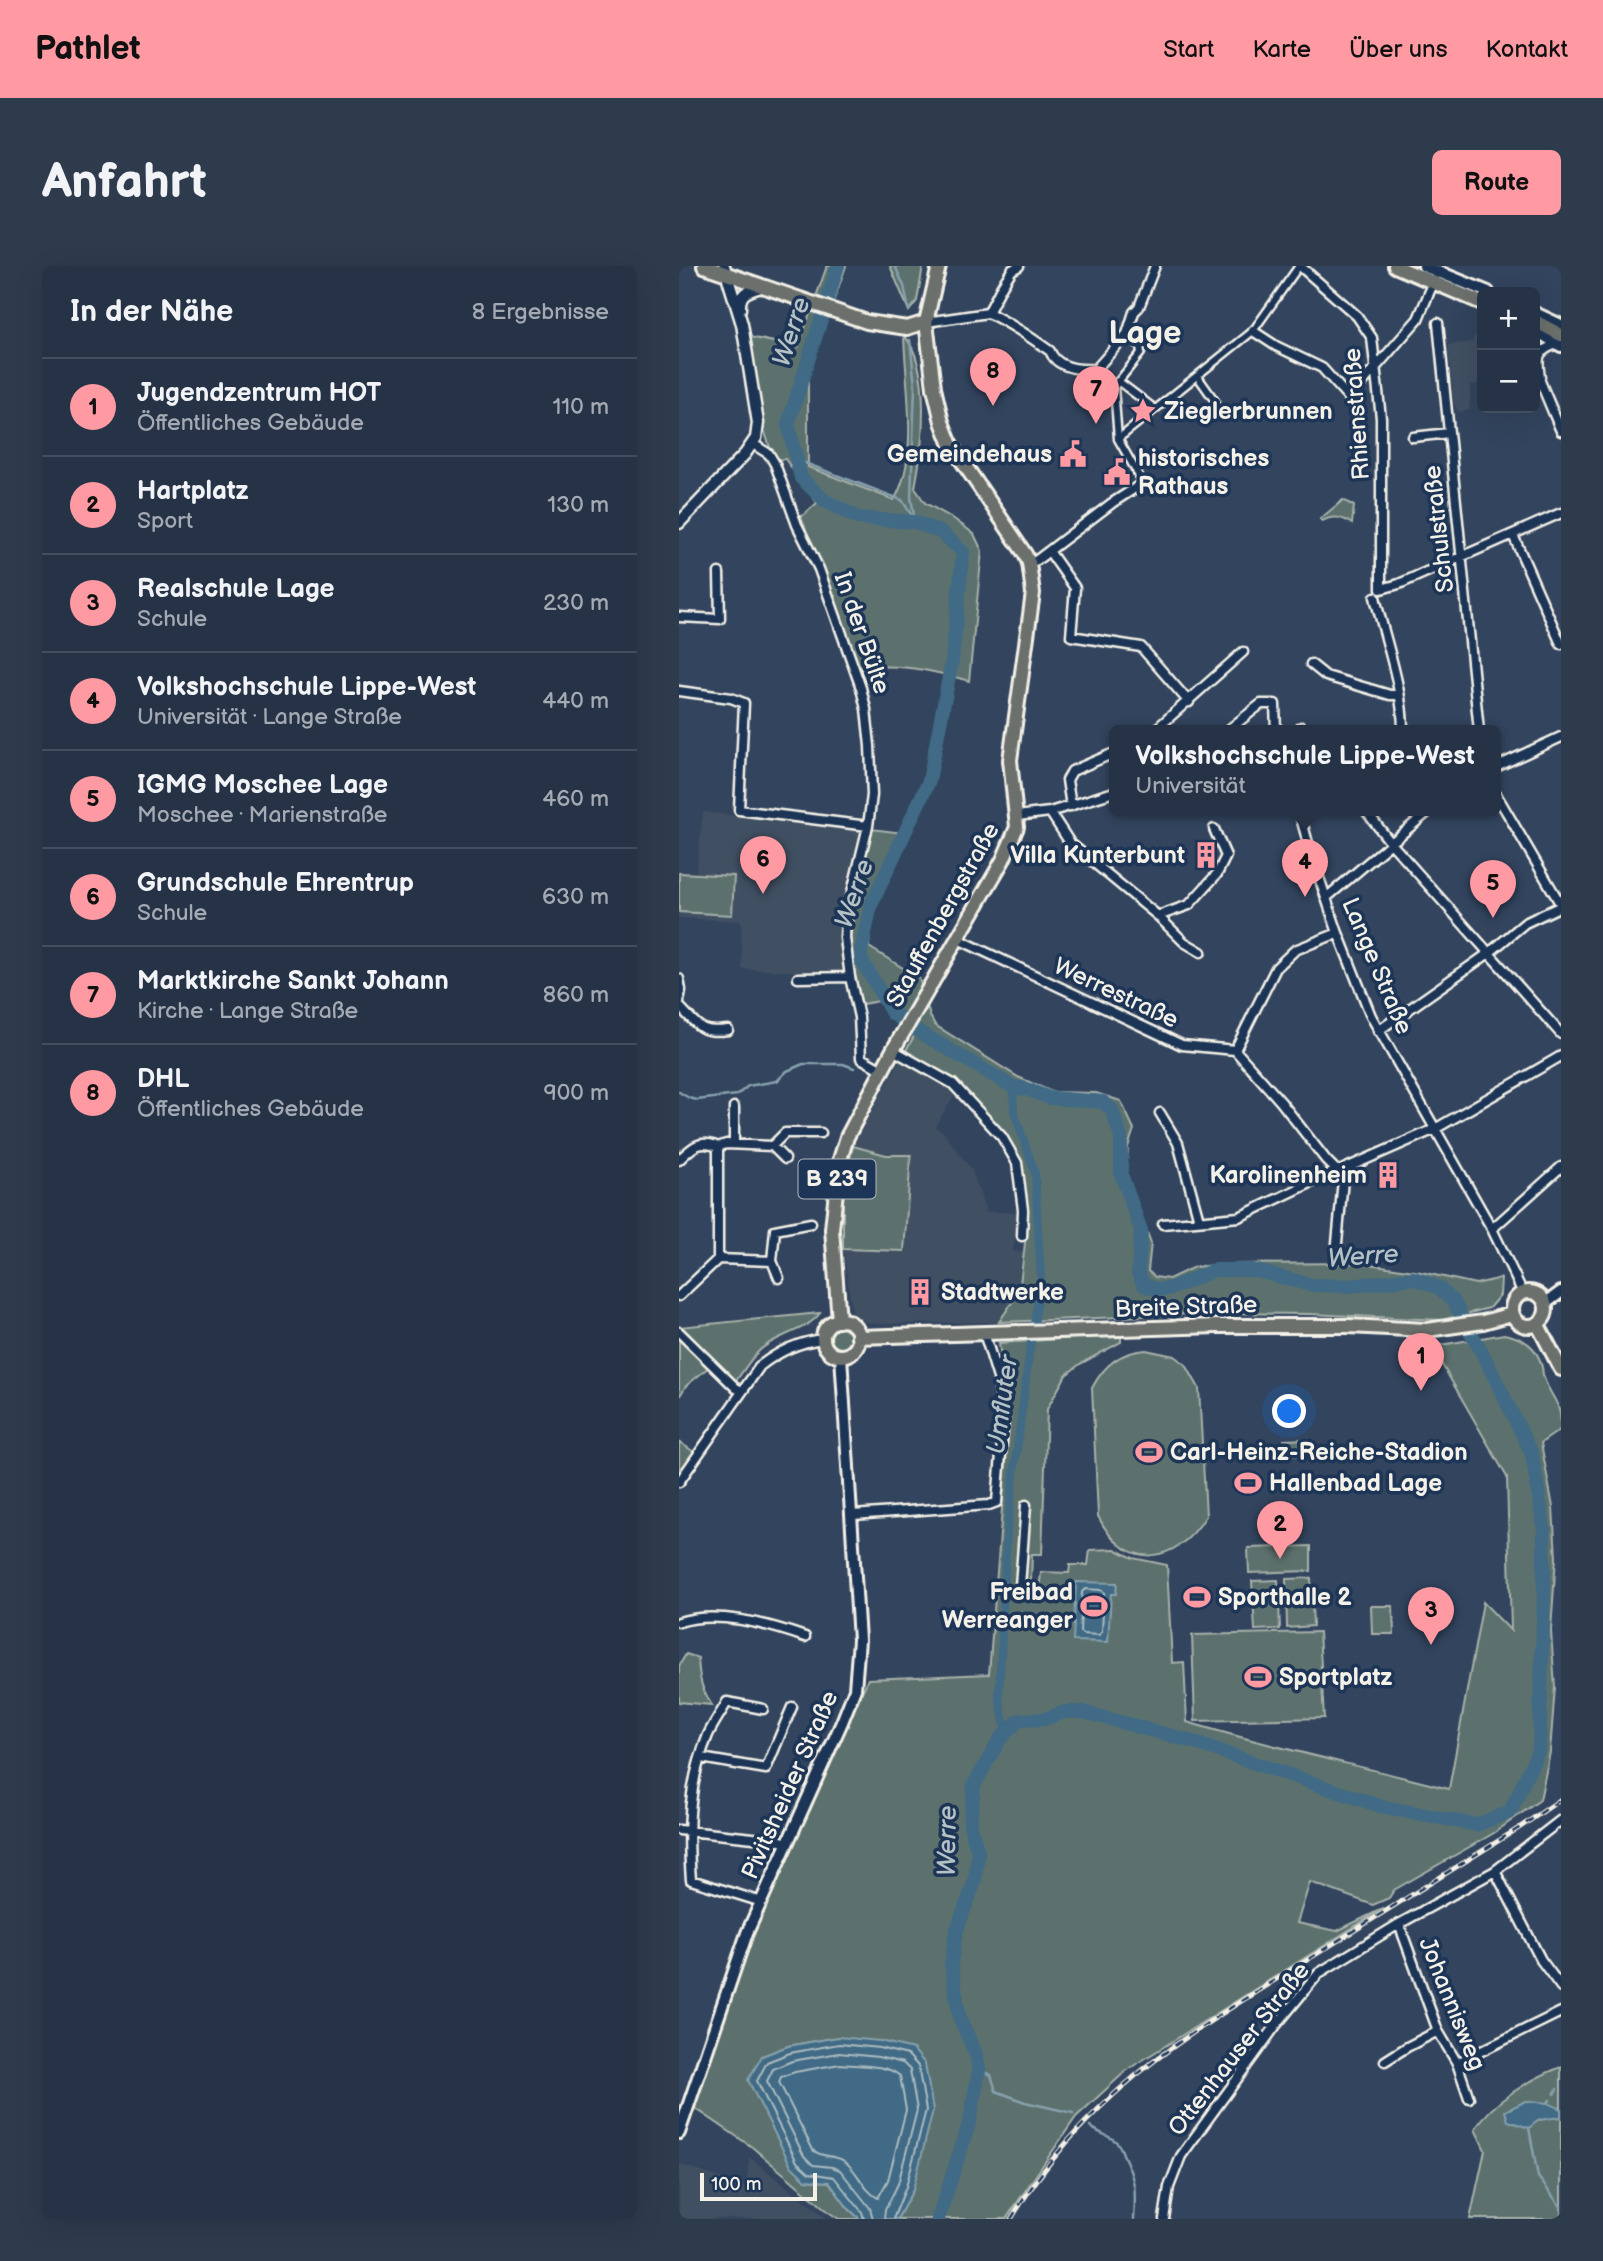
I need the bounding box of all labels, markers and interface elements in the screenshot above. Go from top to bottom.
text: Pathlet [35,29,140,69]
text: Start [1163,35,1214,64]
text: Karte [1252,35,1311,64]
text: Über uns [1349,35,1448,64]
text: Kontakt [1486,35,1568,64]
button: Route [1432,150,1561,215]
text: Anfahrt [42,153,207,212]
map controls [1477,287,1540,413]
button: + [1477,287,1540,350]
water label: Werre [766,293,818,371]
text: In der Nähe [70,294,233,330]
text: 8 Ergebnisse [472,298,609,326]
district label: Lage [1109,314,1181,353]
street label: Rhienstraße [1338,347,1376,481]
pin: 8 [970,348,1016,406]
button: − [1477,350,1540,413]
pin: 7 [1073,366,1119,424]
text: Jugendzentrum HOT [137,378,381,409]
text: 1 [88,393,98,421]
text: 110 m [552,393,609,421]
place icon: Zieglerbrunnen [1128,396,1158,426]
place label: Zieglerbrunnen [1164,397,1333,426]
text: Öffentliches Gebäude [137,409,364,437]
public building icon: Gemeindehaus [1058,439,1088,469]
place label: Gemeindehaus [887,440,1052,469]
place label: historisches Rathaus [1138,444,1269,501]
public building icon: historisches Rathaus [1102,457,1132,487]
street label: Schulstraße [1418,464,1460,594]
text: Hartplatz [137,476,248,507]
text: 2 [86,491,100,519]
text: 130 m [547,491,609,519]
text: Sport [137,507,193,535]
street label: In der Bülte [828,568,896,698]
text: Realschule Lage [137,574,335,605]
text: 3 [86,589,100,617]
text: 230 m [543,589,609,617]
text: Schule [137,605,207,633]
text: Volkshochschule Lippe-West [137,672,476,703]
text: 4 [86,687,100,715]
text: 440 m [542,687,609,715]
text: Universität · Lange Straße [137,703,402,731]
popup [1109,725,1501,816]
text: Volkshochschule Lippe-West [1135,741,1475,772]
text: IGMG Moschee Lage [137,770,388,801]
text: Universität [1135,772,1246,800]
text: 5 [86,785,100,813]
text: 460 m [542,785,609,813]
text: Moschee · Marienstraße [137,801,387,829]
street label: Stauffenbergstraße [880,818,1006,1012]
pin: 6 [740,836,786,894]
pin: 4 [1282,839,1328,897]
building icon: Villa Kunterbunt [1191,840,1221,870]
place label: Villa Kunterbunt [1010,841,1185,870]
water label: Werre [829,855,881,933]
pin: 5 [1470,860,1516,918]
text: Grundschule Ehrentrup [137,868,414,899]
text: 6 [86,883,100,911]
text: 630 m [542,883,609,911]
street label: Lange Straße [1335,893,1419,1039]
text: Schule [137,899,207,927]
street label: Werrestraße [1049,951,1183,1035]
text: Marktkirche Sankt Johann [137,966,449,997]
text: 7 [87,981,99,1009]
text: 860 m [543,981,609,1009]
text: Kirche · Lange Straße [137,997,358,1025]
text: DHL [137,1064,189,1095]
text: 8 [86,1079,100,1107]
text: 900 m [543,1079,609,1107]
text: Öffentliches Gebäude [137,1095,364,1123]
road number: B 239 [799,1159,875,1198]
building icon: Karolinenheim [1373,1160,1403,1190]
place label: Karolinenheim [1209,1161,1367,1190]
water label: Werre [1326,1239,1400,1275]
building icon: Stadtwerke [905,1277,935,1307]
place label: Stadtwerke [941,1278,1064,1307]
street label: Breite Straße [1114,1290,1258,1324]
pin: 1 [1398,1333,1444,1391]
water label: Umfluter [981,1352,1025,1456]
your location [1272,1394,1306,1428]
sports icon: Carl-Heinz-Reiche-Stadion [1134,1437,1164,1467]
place label: Carl-Heinz-Reiche-Stadion [1170,1438,1468,1467]
sports icon: Hallenbad Lage [1233,1468,1263,1498]
place label: Hallenbad Lage [1269,1469,1442,1498]
pin: 2 [1257,1501,1303,1559]
place label: Freibad Werreanger [942,1578,1073,1635]
sports icon: Sporthalle 2 [1182,1582,1212,1612]
place label: Sporthalle 2 [1218,1583,1352,1612]
pin: 3 [1408,1587,1454,1645]
sports icon: Freibad Werreanger [1079,1591,1109,1621]
sports icon: Sportplatz [1243,1662,1273,1692]
place label: Sportplatz [1279,1663,1393,1692]
street label: Pivitsheider Straße [735,1686,845,1884]
water label: Werre [932,1805,964,1877]
street label: Johannisweg [1412,1933,1492,2075]
street label: Ottenhauser Straße [1162,1956,1316,2142]
scale bar [700,2170,817,2202]
text: 100 m [711,2173,762,2196]

